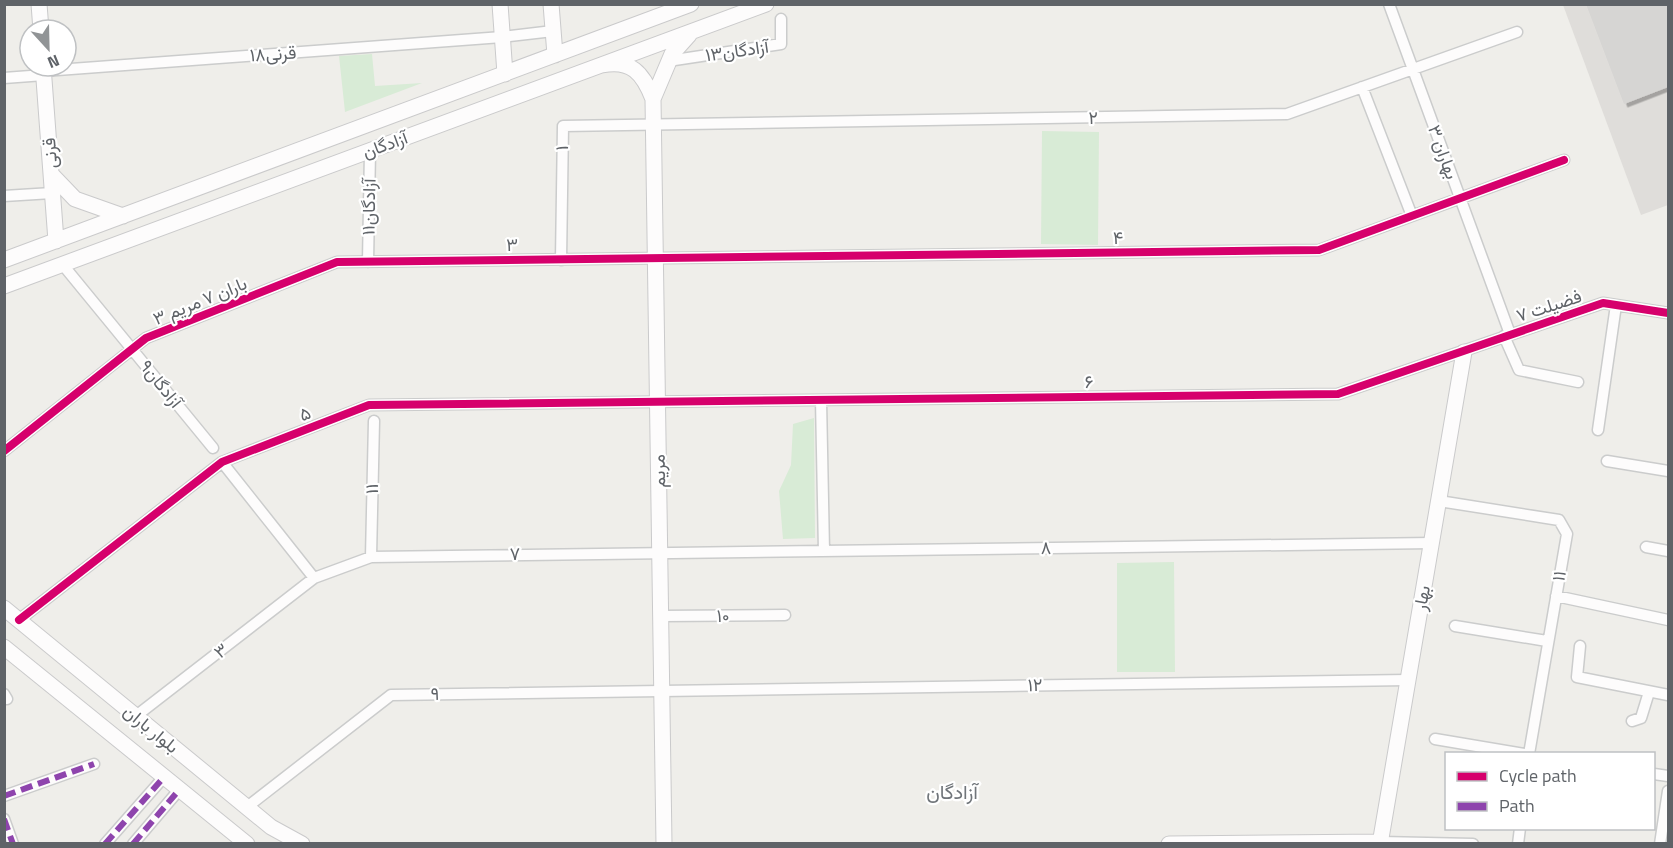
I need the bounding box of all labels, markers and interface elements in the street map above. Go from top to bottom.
north arrow [18,18,78,78]
street label: آزادگان۱۳ [704,32,772,68]
street label: قرنی۱۸ [249,38,297,69]
text: N [44,49,63,75]
street label: ۲ [1088,104,1098,131]
street label: بهاران ۳ [1421,121,1466,183]
street label: آزادگان [358,123,413,165]
street label: قرنی [35,137,64,169]
street label: ۱ [548,145,575,151]
street label: آزادگان۱۱ [355,176,383,236]
street label: ۴ [1113,224,1123,251]
street label: ۳ [506,231,518,258]
street label: باران ۷ مریم ۳ [149,269,251,332]
street label: فضیلت ۷ [1513,282,1585,329]
street label: آزادگان۹ [134,354,190,415]
street label: ۶ [1084,368,1094,395]
street label: ۵ [295,399,315,428]
street label: مریم [645,454,672,488]
street label: ۱۱ [358,484,385,494]
street label: ۸ [1040,534,1052,561]
street label: ۷ [509,540,521,567]
street label: ۱۱ [1544,568,1573,584]
street label: بهار [1406,583,1437,614]
street label: ۱۰ [716,602,730,629]
street label: ۳ [208,636,234,665]
street label: ۱۲ [1027,671,1043,698]
street label: ۹ [430,680,440,707]
street label: بلوار باران [118,698,185,759]
legend [1445,752,1655,830]
text: Cycle path [1499,762,1577,789]
district label: آزادگان [926,776,979,807]
text: Path [1499,792,1535,819]

